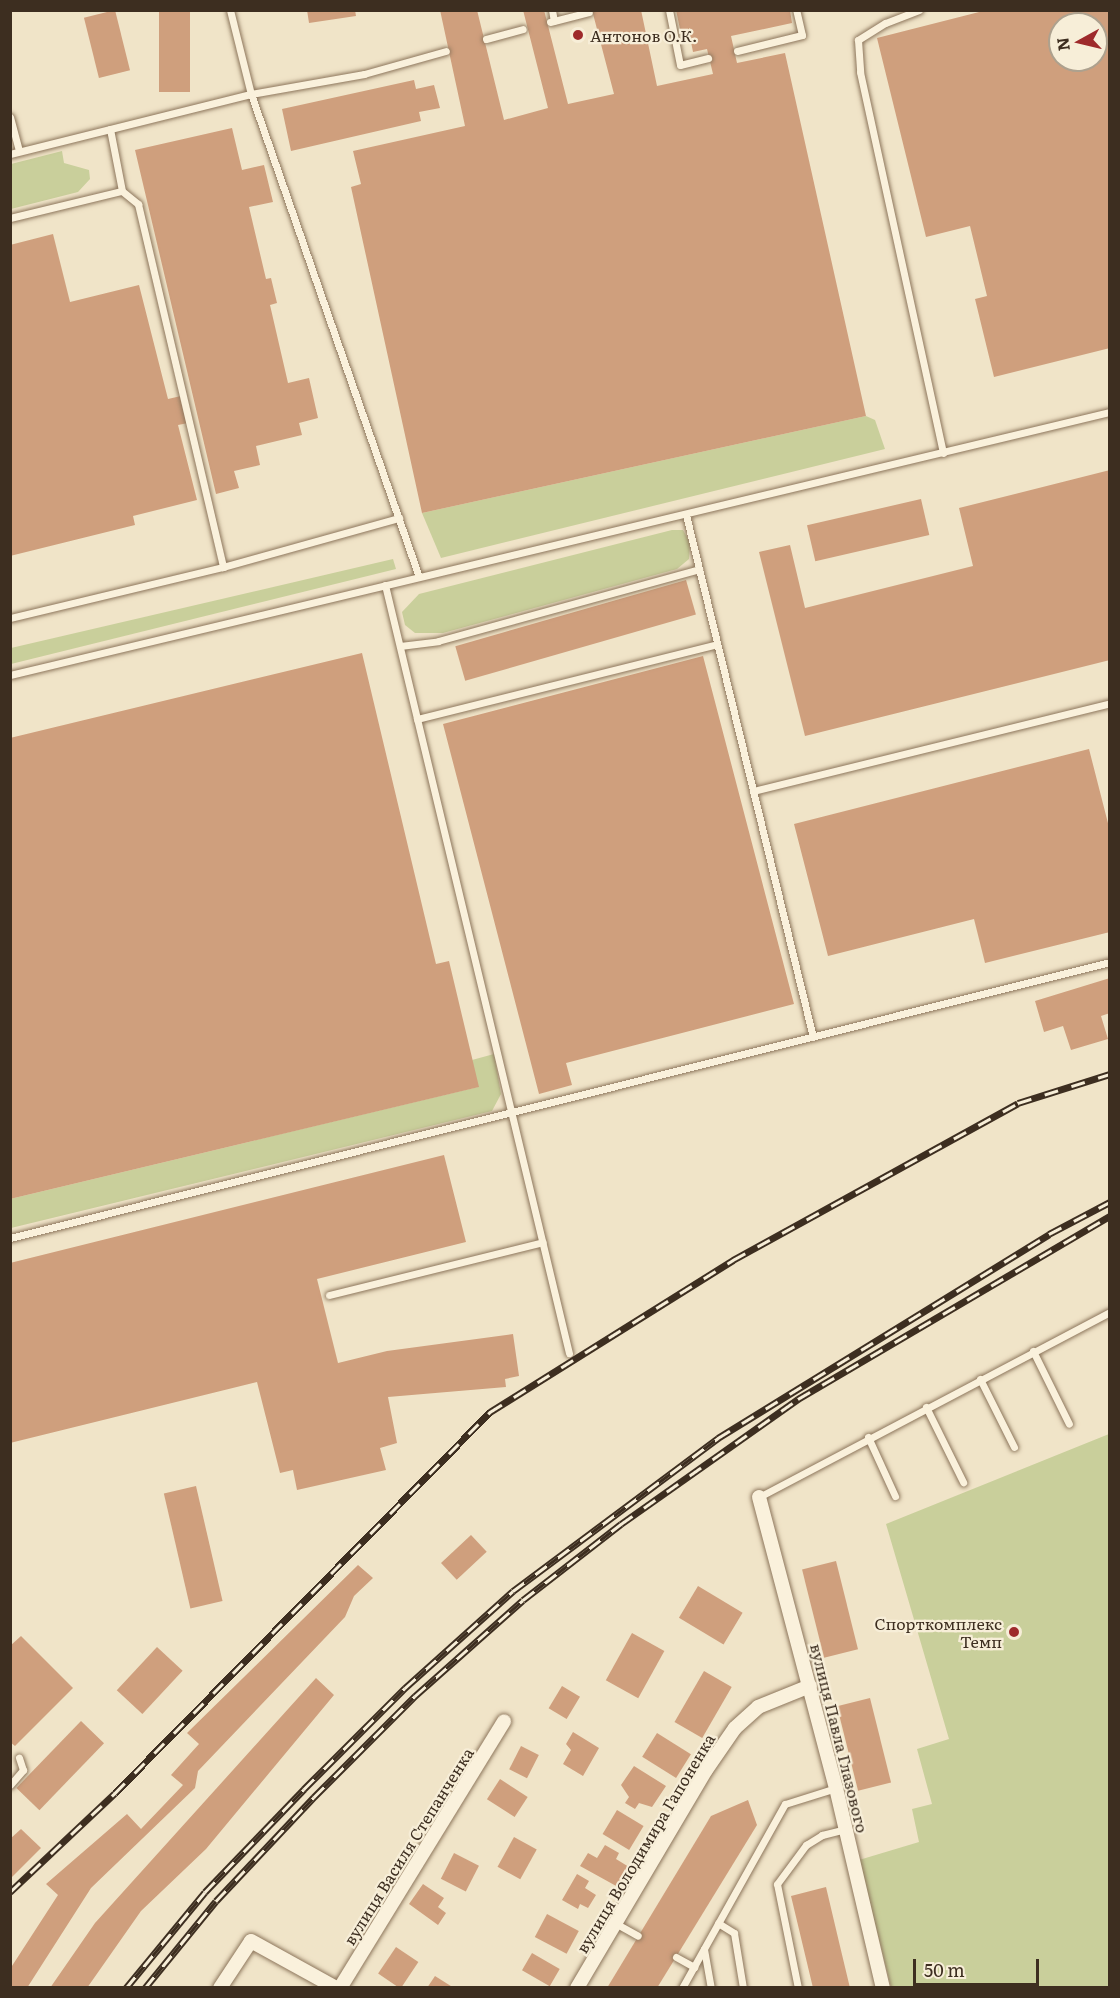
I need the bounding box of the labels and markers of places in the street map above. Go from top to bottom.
place label: Антонов О.К. [590,25,697,45]
marker: Антонов О.К. [571,28,585,42]
place label: Спорткомплекс Темп [874,1613,1002,1651]
marker: Спорткомплекс Темп [1007,1625,1021,1639]

